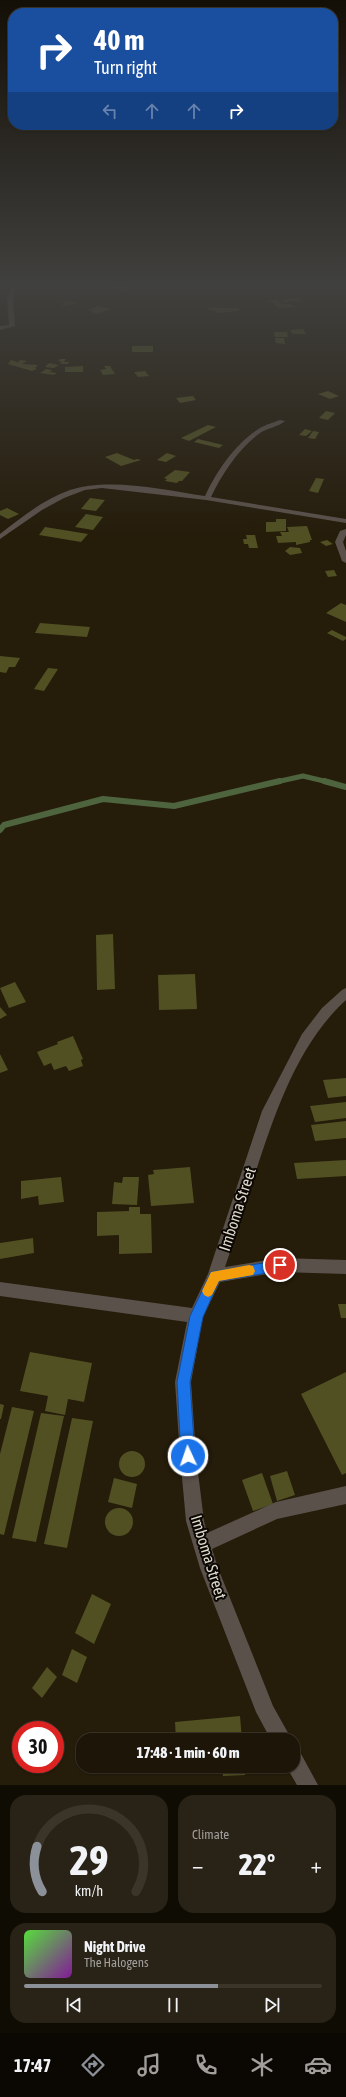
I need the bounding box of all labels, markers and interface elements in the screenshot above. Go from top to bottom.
icon: right [28,24,80,76]
text: 40 m [94,24,144,56]
text: Turn right [94,57,157,78]
icon: left [99,100,121,122]
icon: ahead [141,100,163,122]
icon: ahead [183,100,205,122]
icon: right [225,100,247,122]
street label: Imboma Street [215,1164,259,1253]
pin [263,1248,297,1282]
icon: arrive [269,1254,291,1276]
position arrow [167,1435,209,1477]
street label: Imboma Street [188,1513,230,1602]
speed limit sign: 30 [12,1721,64,1773]
text: 17:48 · 1 min · 60 m [136,1744,240,1761]
text: Climate [192,1827,229,1842]
text: 29 [69,1836,109,1884]
text: 22° [239,1847,275,1881]
text: − [192,1852,203,1878]
text: + [311,1852,322,1878]
text: km/h [75,1883,103,1899]
text: Night Drive [84,1938,146,1955]
text: The Halogens [84,1955,149,1970]
icon: previous [63,1994,85,2016]
icon: pause [162,1994,184,2016]
icon: next [261,1994,283,2016]
icon: directions [79,2051,107,2079]
icon: music [135,2051,163,2079]
icon: phone [192,2051,220,2079]
icon: climate [248,2051,276,2079]
icon: car [304,2051,332,2079]
text: 17:47 [14,2055,51,2076]

